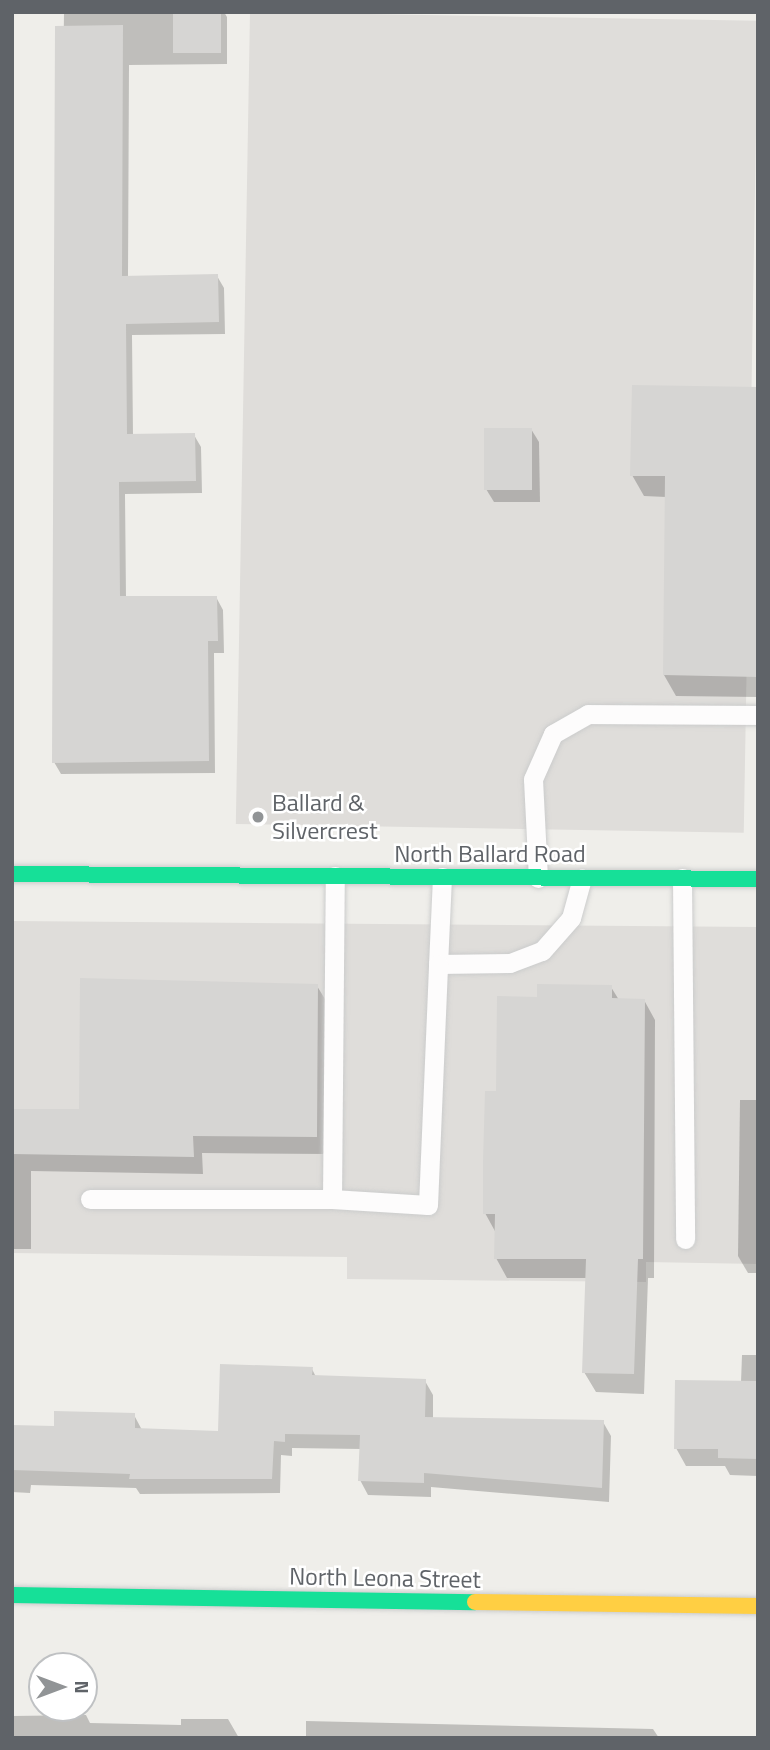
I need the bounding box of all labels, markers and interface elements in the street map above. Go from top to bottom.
place label: Ballard & Silvercrest [272,789,378,845]
marker: Ballard & Silvercrest [250,809,266,825]
street label: North Ballard Road [394,840,586,868]
street label: North Leona Street [289,1562,481,1594]
north arrow [28,1652,98,1722]
text: N [68,1680,97,1694]

